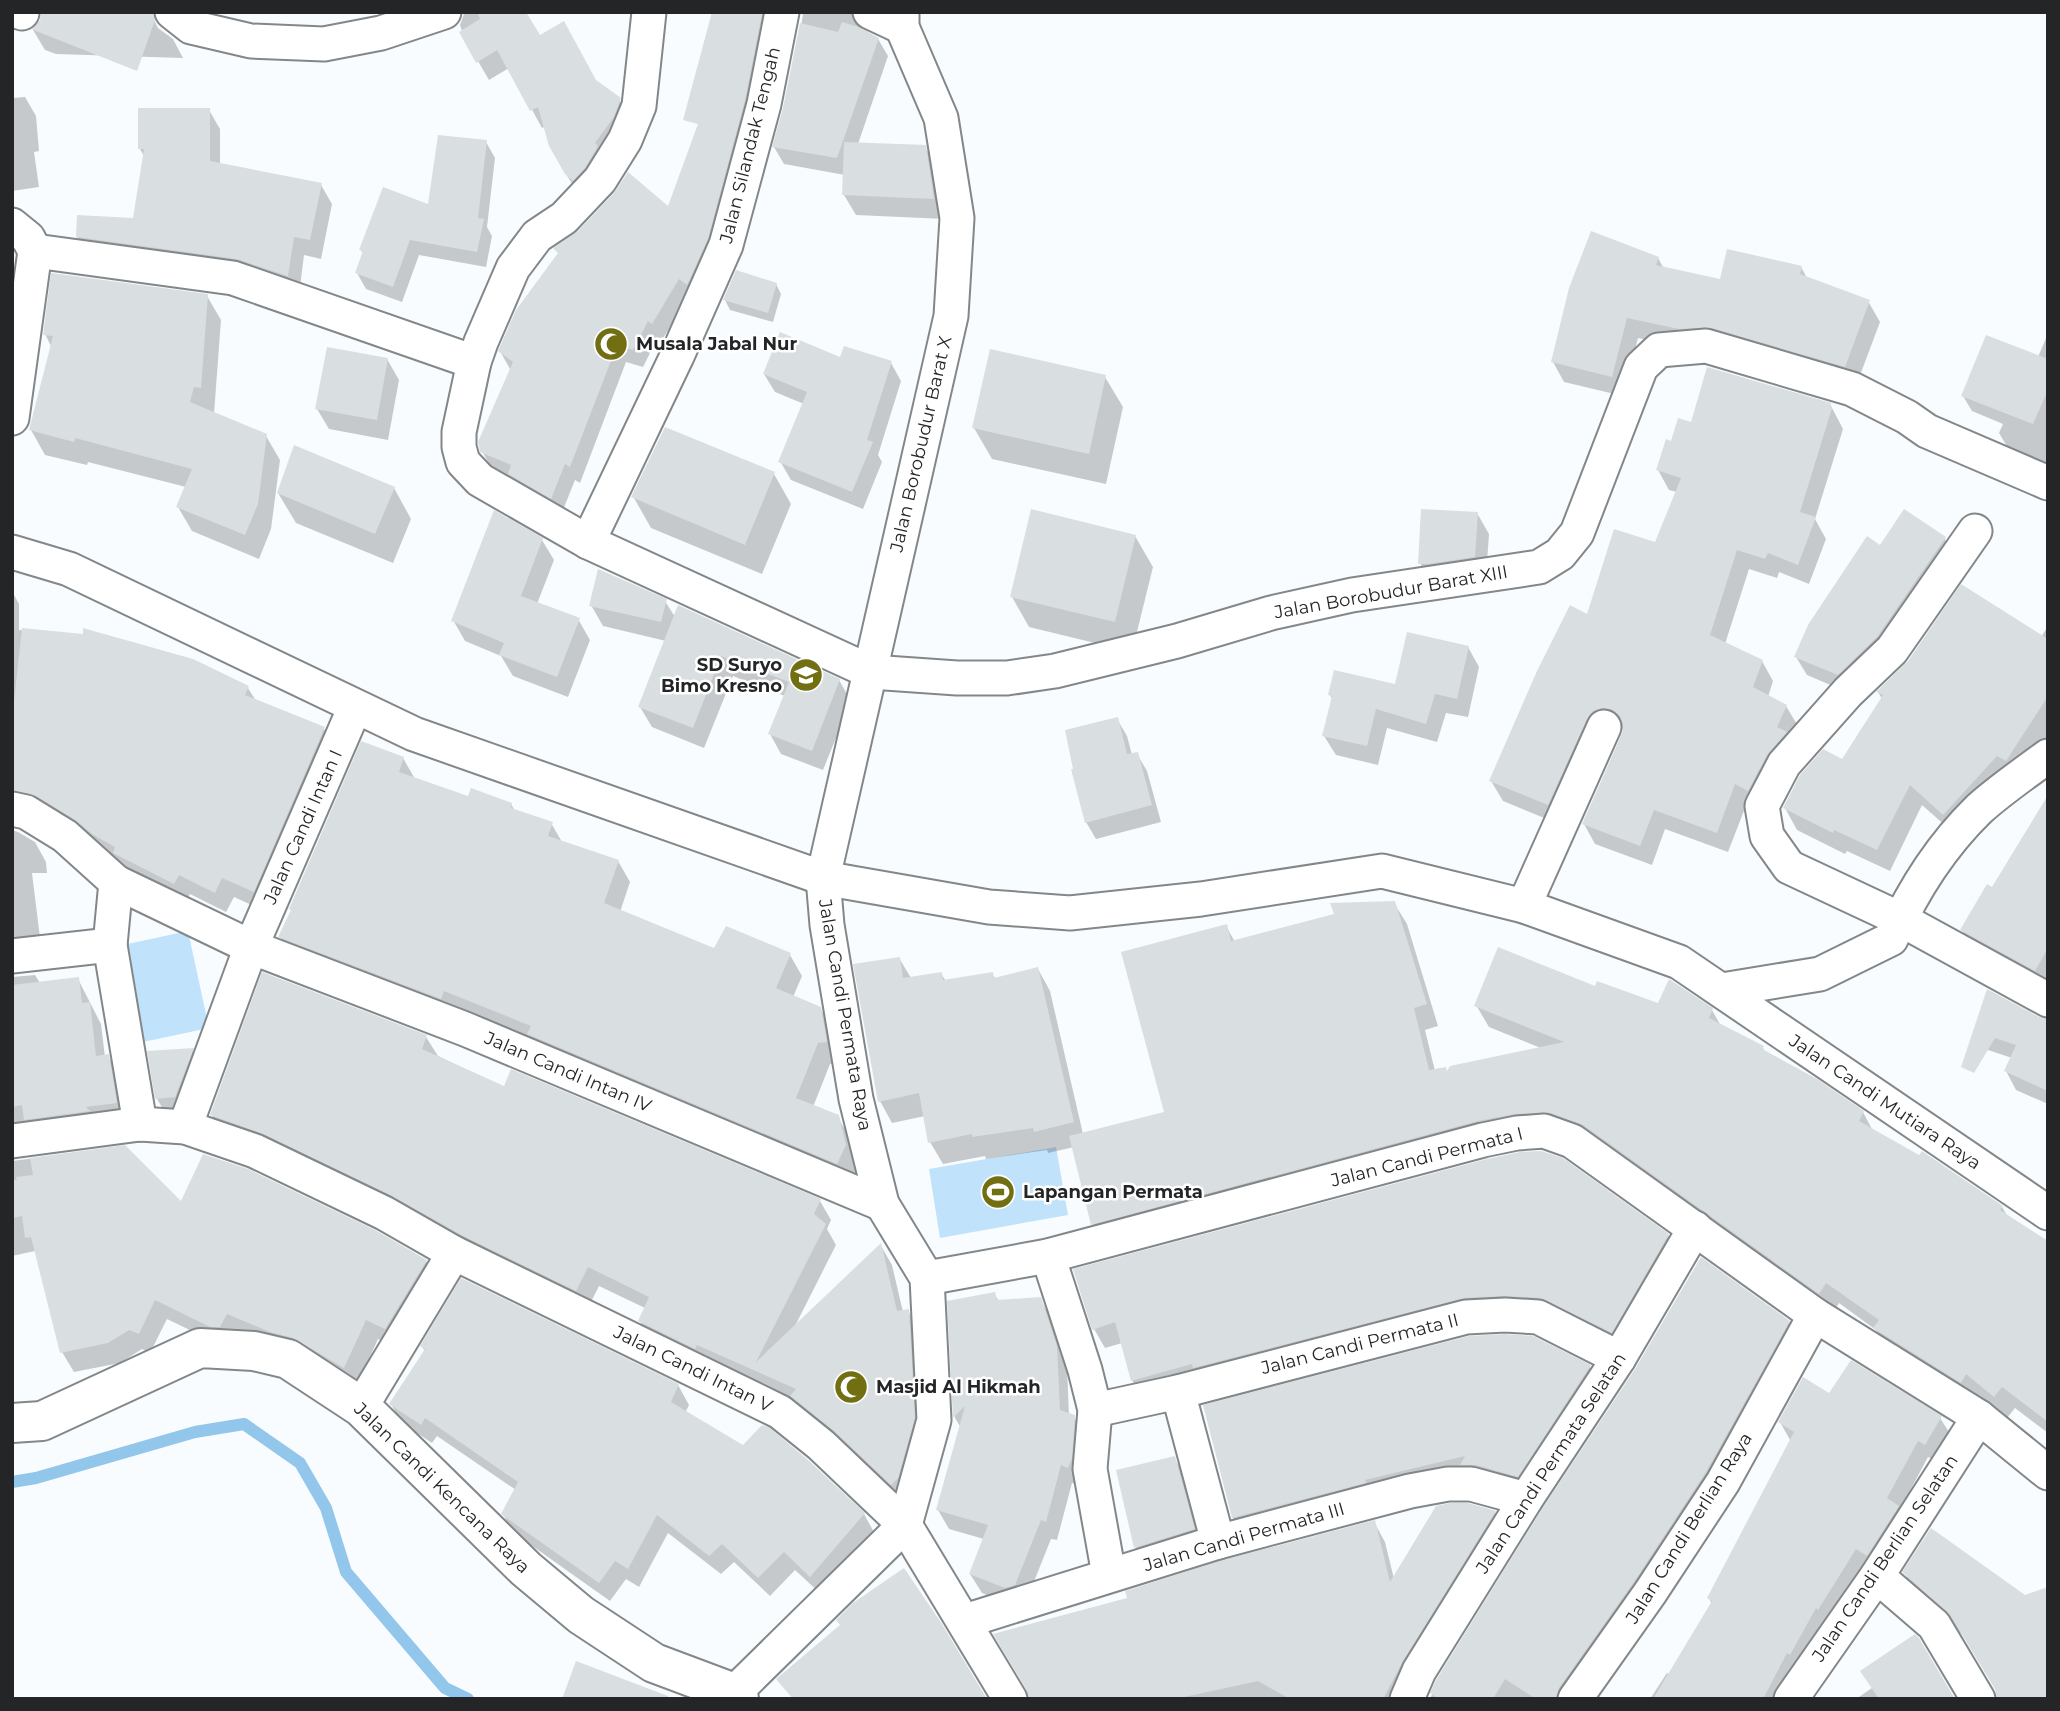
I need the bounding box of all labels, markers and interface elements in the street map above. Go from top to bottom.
street label: Jalan Silandak Tengah [715,45,785,246]
mosque icon: Musala Jabal Nur [592,325,630,363]
place label: Musala Jabal Nur [636,333,797,355]
street label: Jalan Borobudur Barat X [885,334,957,555]
street label: Jalan Borobudur Barat XIII [1272,561,1509,624]
place label: SD Suryo Bimo Kresno [661,654,782,697]
school or university icon: SD Suryo Bimo Kresno [787,656,825,694]
street label: Jalan Candi Intan I [259,746,347,909]
street label: Jalan Candi Permata Raya [814,896,876,1133]
street label: Jalan Candi Intan IV [480,1027,655,1117]
street label: Jalan Candi Mutiara Raya [1784,1029,1985,1174]
street label: Jalan Candi Permata I [1328,1122,1525,1192]
sports icon: Lapangan Permata [979,1173,1017,1211]
place label: Lapangan Permata [1023,1181,1203,1203]
street label: Jalan Candi Permata II [1258,1309,1461,1379]
street label: Jalan Candi Intan V [609,1321,776,1417]
street label: Jalan Candi Permata Selatan [1471,1348,1631,1578]
mosque icon: Masjid Al Hikmah [832,1368,870,1406]
place label: Masjid Al Hikmah [876,1376,1041,1398]
street label: Jalan Candi Kencana Raya [349,1397,535,1578]
street label: Jalan Candi Berlian Raya [1621,1428,1757,1628]
street label: Jalan Candi Berlian Selatan [1807,1450,1963,1667]
street label: Jalan Candi Permata III [1140,1498,1347,1577]

